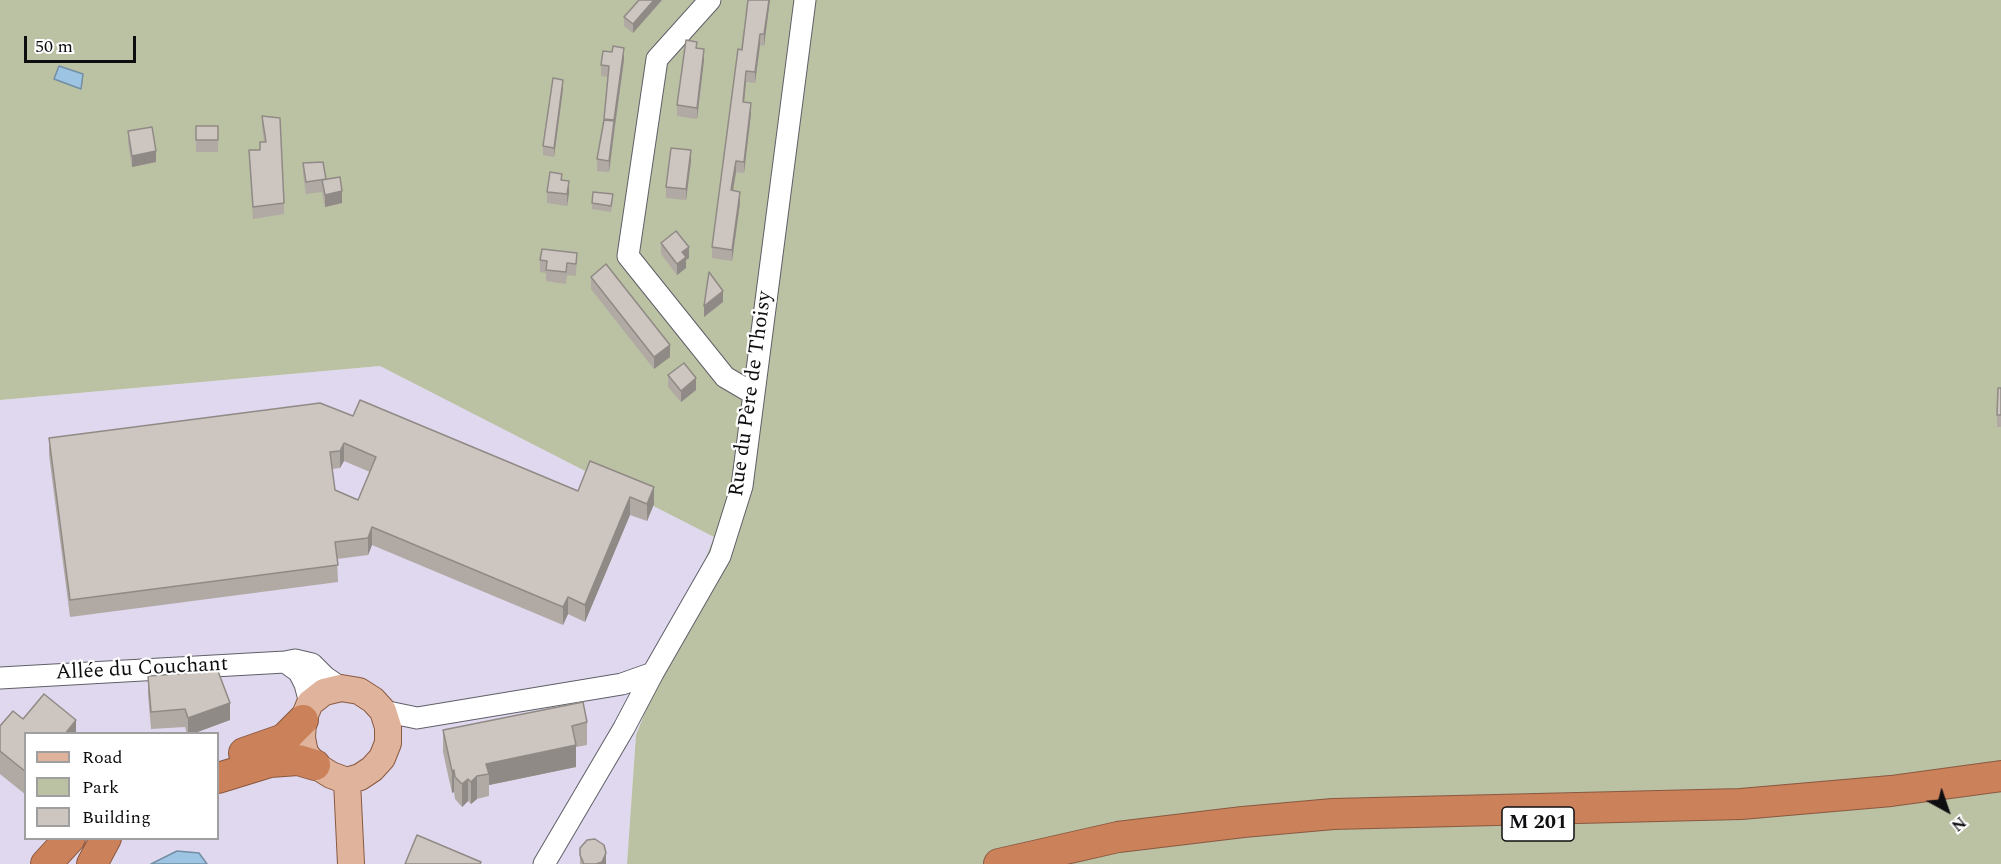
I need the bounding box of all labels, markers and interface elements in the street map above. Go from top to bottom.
scale bar [27,24,140,62]
text: 50 m [35,33,73,60]
street label: Rue du Père de Thoisy [725,290,779,498]
street label: Allée du Couchant [55,653,229,687]
legend [24,732,219,840]
text: Road [82,744,123,771]
text: Park [82,774,119,801]
north arrow [1917,780,1977,840]
text: Building [82,804,151,831]
road number: M 201 [1502,807,1574,841]
text: N [1946,810,1971,837]

